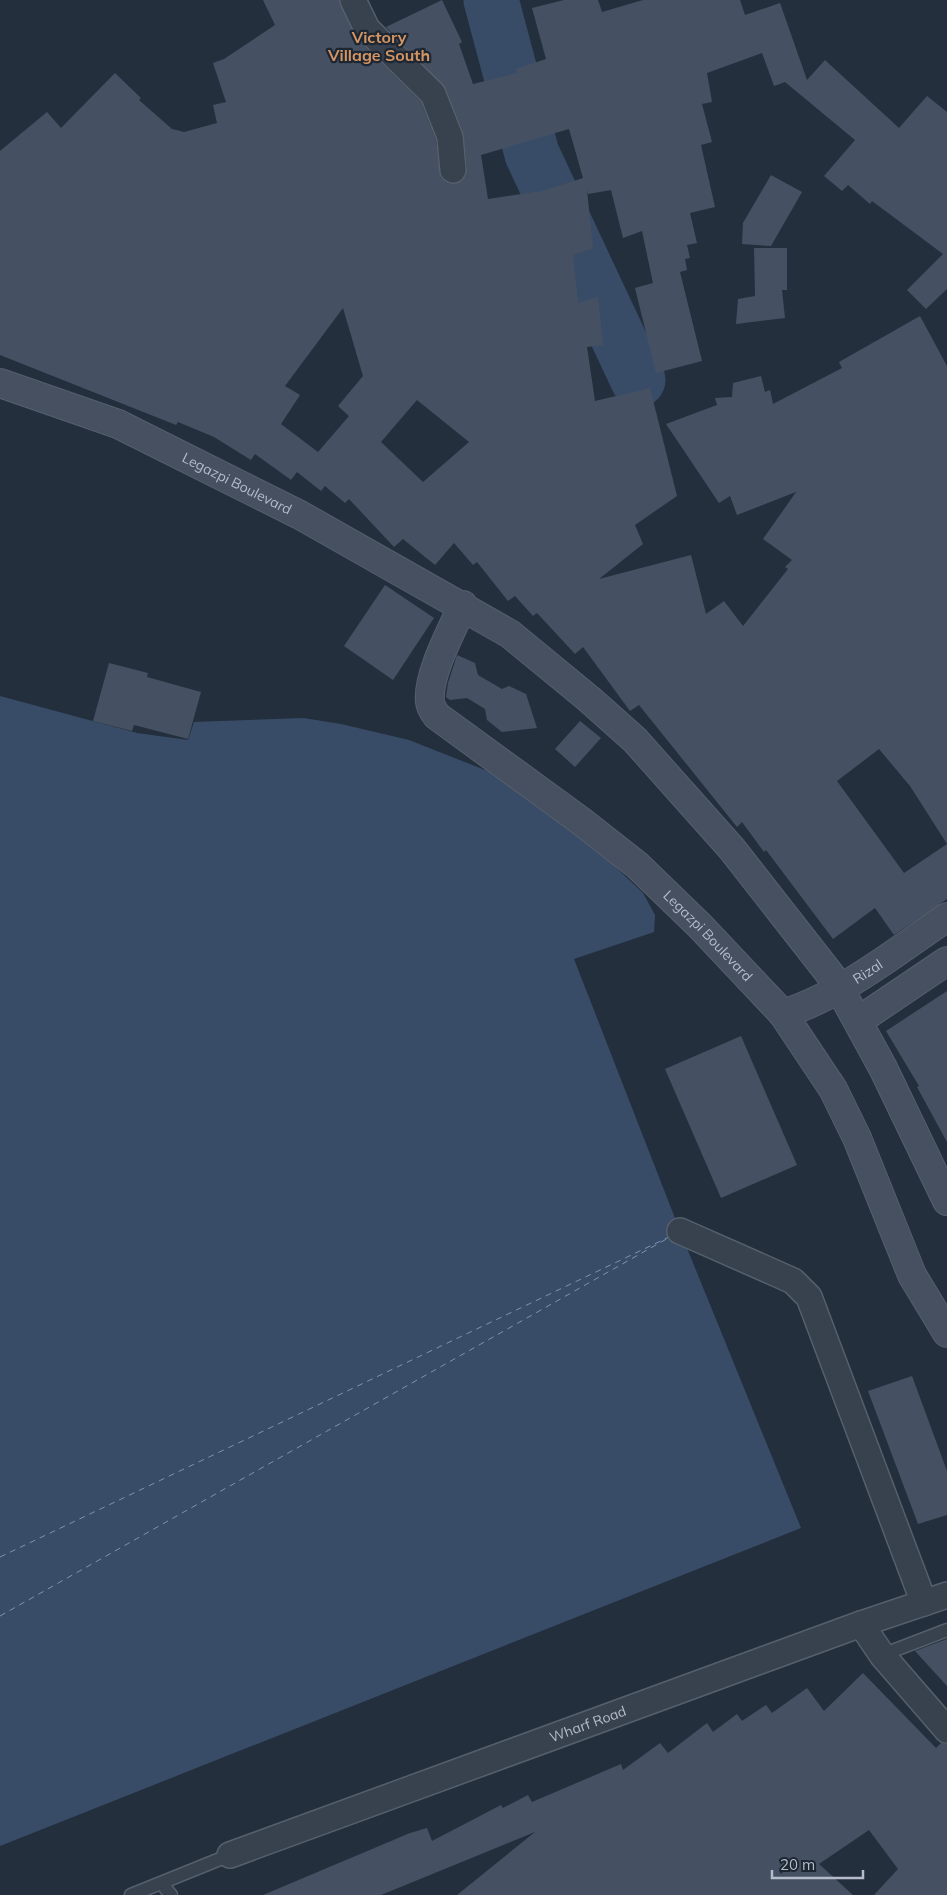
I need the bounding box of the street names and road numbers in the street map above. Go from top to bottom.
street label: Legazpi Boulevard [179,449,295,518]
street label: Legazpi Boulevard [660,886,757,985]
street label: Rizal [849,955,886,988]
street label: Wharf Road [547,1702,629,1746]

